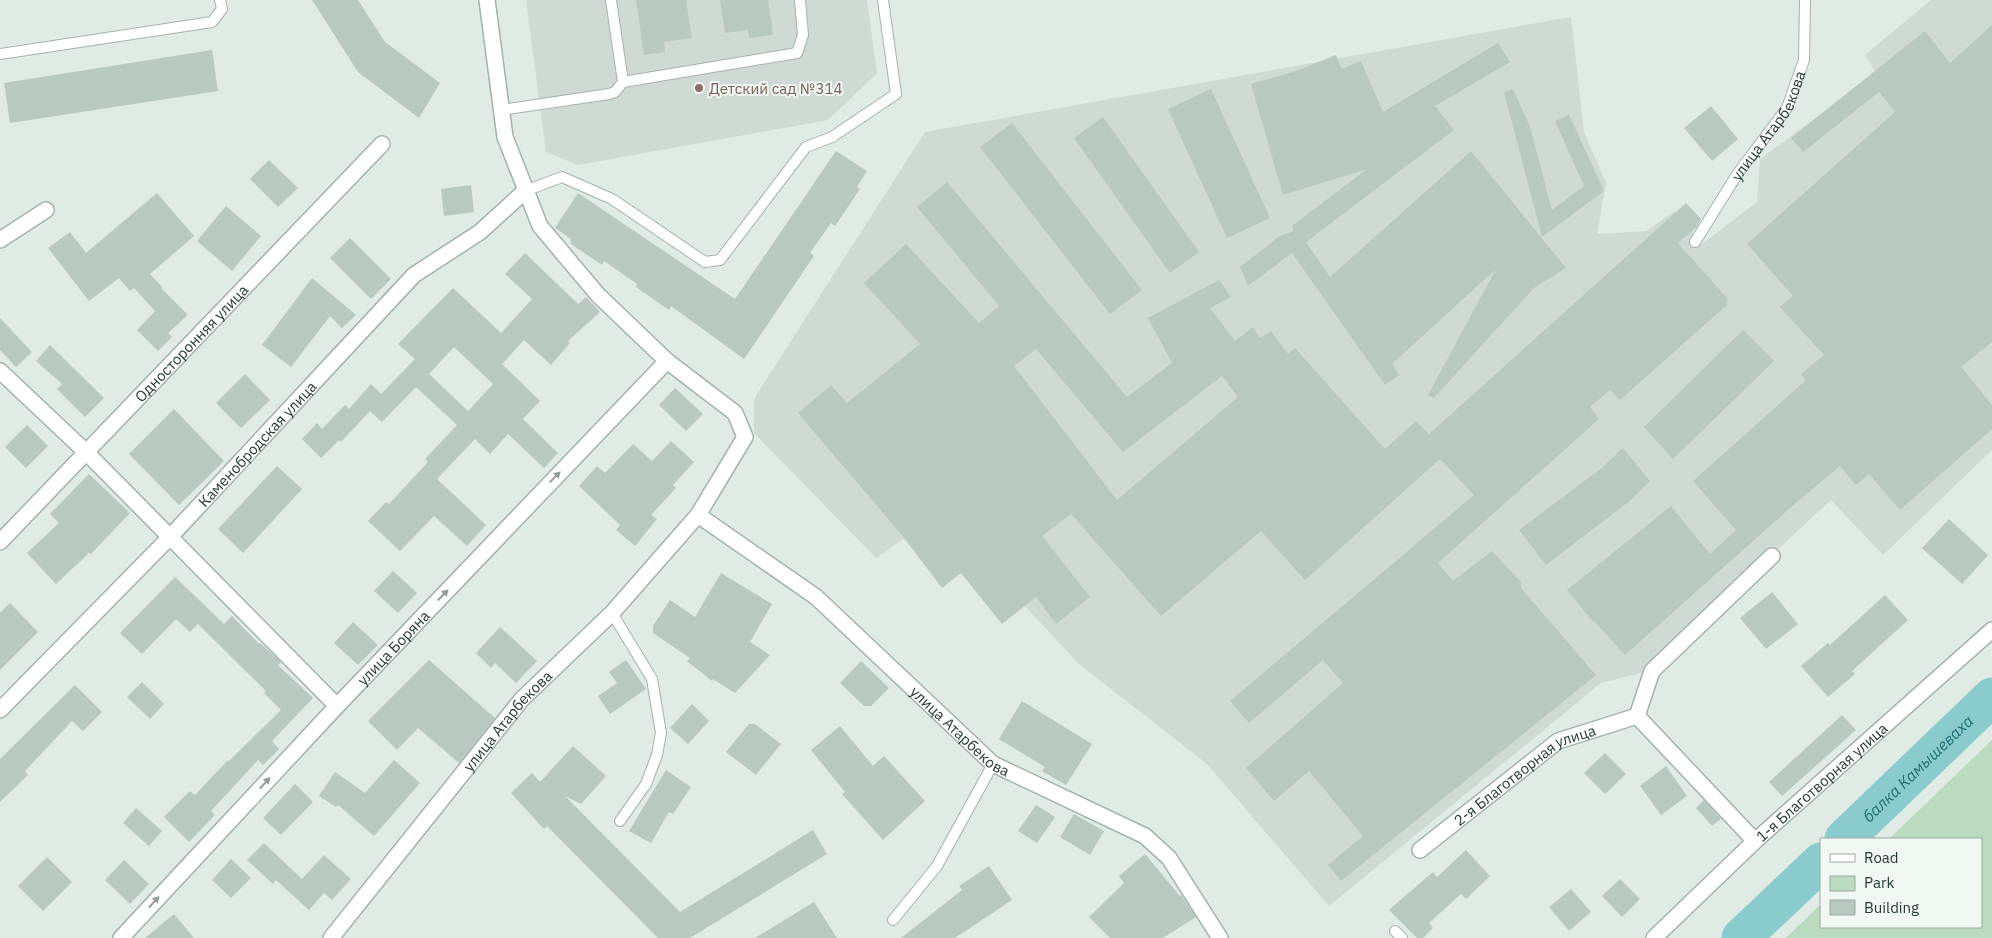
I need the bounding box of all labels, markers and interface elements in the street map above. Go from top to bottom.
street label: улица Атарбекова [1726,68,1809,184]
place label: Детский сад №314 [709,79,843,98]
marker: Детский сад №314 [693,82,705,94]
street label: Односторонняя улица [130,280,252,406]
street label: Каменобродская улица [194,377,320,511]
one-way arrow [549,472,561,484]
one-way arrow [437,589,449,601]
street label: улица Боряна [353,606,433,689]
street label: улица Атарбекова [459,666,556,775]
street label: улица Атарбекова [907,682,1013,780]
water label: балка Камышеваха [1858,711,1977,826]
street label: 1-я Благотворная улица [1752,718,1891,845]
street label: 2-я Благотворная улица [1450,720,1598,829]
one-way arrow [259,778,271,790]
legend [1820,838,1982,928]
text: Road [1864,848,1899,867]
text: Park [1864,873,1894,892]
one-way arrow [148,897,160,909]
text: Building [1864,898,1919,917]

